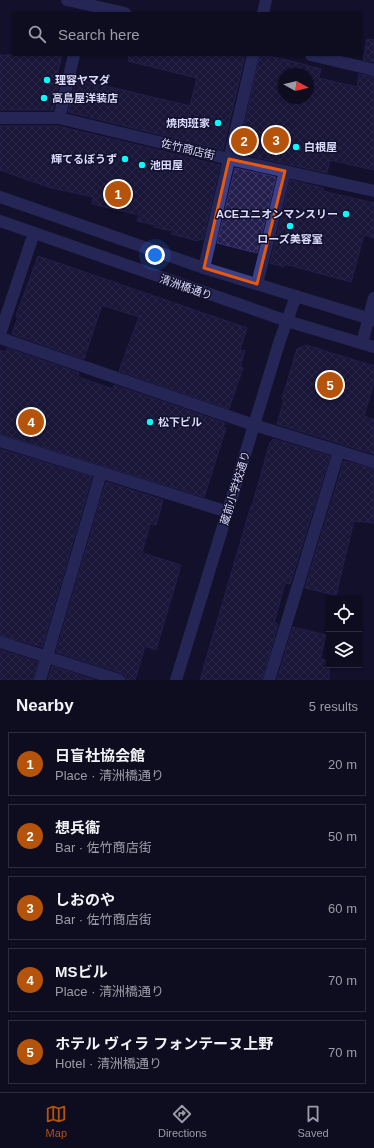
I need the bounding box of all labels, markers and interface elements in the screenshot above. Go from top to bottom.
search box [12,12,362,56]
icon: search [26,23,48,45]
text: Search here [58,26,140,43]
north arrow [278,68,314,104]
place label: 理容ヤマダ [55,74,110,86]
marker: 理容ヤマダ [42,75,52,85]
place label: 高島屋洋装店 [52,92,118,104]
marker: 高島屋洋装店 [39,93,49,103]
place label: 焼肉班家 [166,117,210,129]
marker: 焼肉班家 [213,118,223,128]
pin: 3 [263,125,289,155]
pin: 2 [231,126,257,156]
street label: 佐竹商店街 [160,137,216,161]
place label: 白根屋 [304,141,337,153]
marker: 白根屋 [291,142,301,152]
place label: 輝てるぼうず [51,153,117,165]
marker: 輝てるぼうず [120,154,130,164]
place label: 池田屋 [150,159,183,171]
marker: 池田屋 [137,160,147,170]
pin: 1 [105,179,131,209]
place label: ACEユニオンマンスリー [216,208,338,220]
marker: ACEユニオンマンスリー [341,209,351,219]
marker: ローズ美容室 [285,221,295,231]
place label: ローズ美容室 [257,233,323,245]
your location [145,245,165,265]
street label: 清洲橋通り [158,272,214,302]
pin: 5 [317,370,343,400]
pin: 4 [18,407,44,437]
place label: 松下ビル [158,416,202,428]
marker: 松下ビル [145,417,155,427]
street label: 蔵前小学校通り [218,449,252,527]
map controls [326,596,362,668]
button: locate [326,596,362,632]
button: layers [326,632,362,668]
text: Nearby [16,696,74,715]
text: 5 results [309,699,358,714]
text: 日盲社協会館 [55,747,145,764]
text: 1 [26,757,34,772]
text: 20 m [328,757,357,772]
text: Place · 清洲橋通り [55,768,164,783]
text: 想兵衞 [55,819,100,836]
text: 2 [26,829,34,844]
text: 50 m [328,829,357,844]
text: Bar · 佐竹商店街 [55,840,152,855]
text: しおのや [55,891,115,908]
text: 3 [26,901,34,916]
text: 60 m [328,901,357,916]
text: Bar · 佐竹商店街 [55,912,152,927]
text: MSビル [55,963,108,980]
text: 4 [26,973,34,988]
text: 70 m [328,973,357,988]
text: Place · 清洲橋通り [55,984,164,999]
text: ホテル ヴィラ フォンテーヌ上野 [55,1035,273,1052]
text: 5 [26,1045,34,1060]
text: 70 m [328,1045,357,1060]
text: Hotel · 清洲橋通り [55,1056,162,1071]
tab: Map [45,1103,67,1139]
tab: Directions [158,1103,207,1139]
tab: Saved [297,1103,329,1139]

